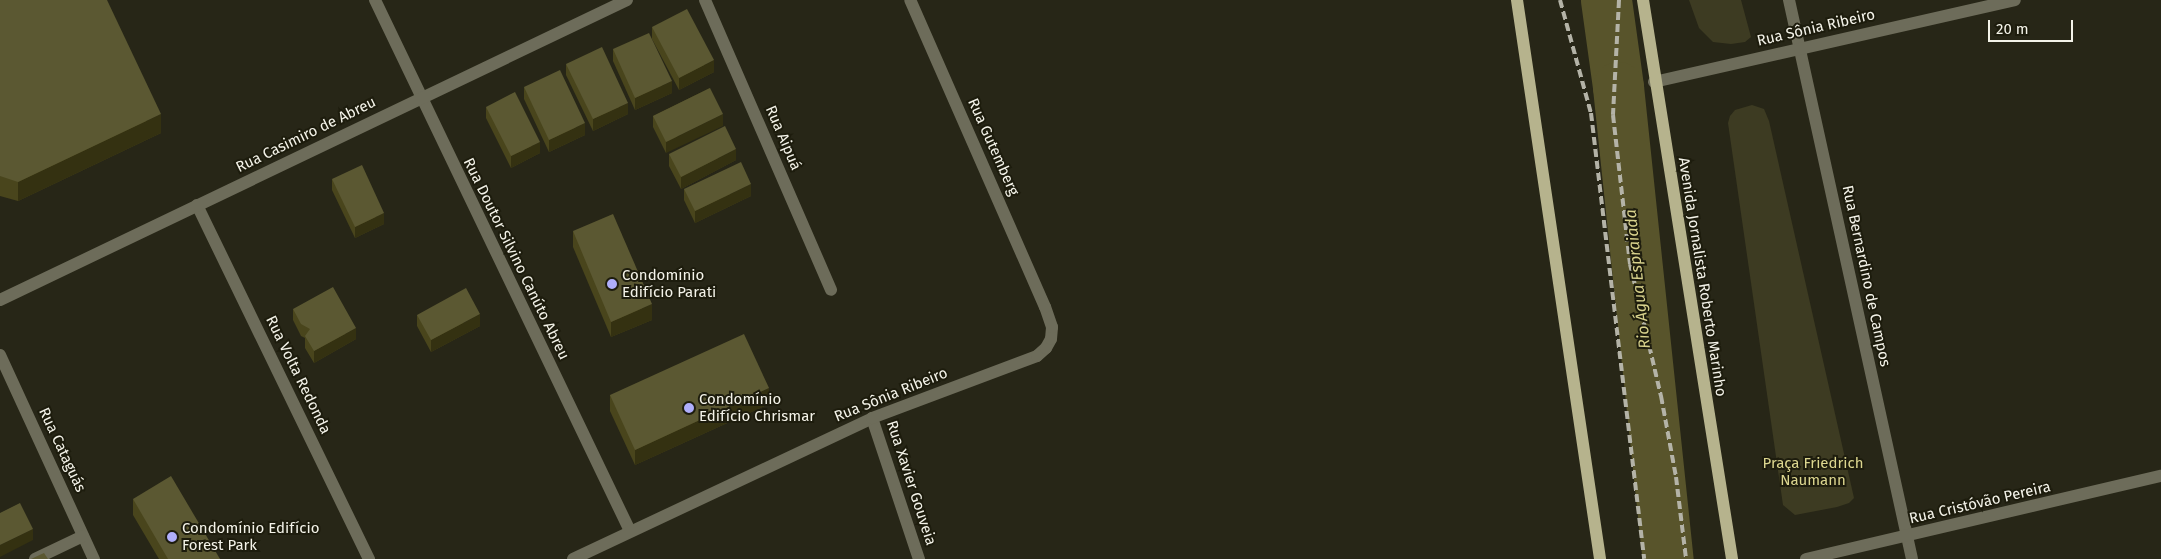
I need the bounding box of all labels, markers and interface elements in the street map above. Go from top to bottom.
street label: Rua Sônia Ribeiro [1755,6,1877,50]
scale bar [1991,10,2076,42]
text: 20 m [1996,20,2029,38]
street label: Rua Casimiro de Abreu [233,93,379,177]
street label: Rua Gutemberg [963,95,1023,199]
street label: Rua Aipuá [761,103,805,173]
street label: Rua Doutor Silvino Canúto Abreu [459,155,573,363]
street label: Avenida Jornalista Roberto Marinho [1674,156,1730,398]
street label: Rua Bernardino de Campos [1838,184,1894,368]
water label: Rio Água Espraiada [1621,208,1655,350]
place label: Condomínio Edifício Parati [622,266,716,301]
marker: Condomínio Edifício Parati [606,278,618,290]
street label: Rua Volta Redonda [262,313,334,437]
street label: Rua Sônia Ribeiro [832,364,950,426]
place label: Condomínio Edifício Chrismar [699,390,815,425]
marker: Condomínio Edifício Chrismar [683,402,695,414]
street label: Rua Cataguás [35,405,89,495]
street label: Rua Xavier Gouveia [882,418,940,548]
park label: Praça Friedrich Naumann [1763,454,1863,489]
street label: Rua Cristóvão Pereira [1907,478,2053,528]
place label: Condomínio Edifício Forest Park [182,519,319,554]
marker: Condomínio Edifício Forest Park [166,531,178,543]

